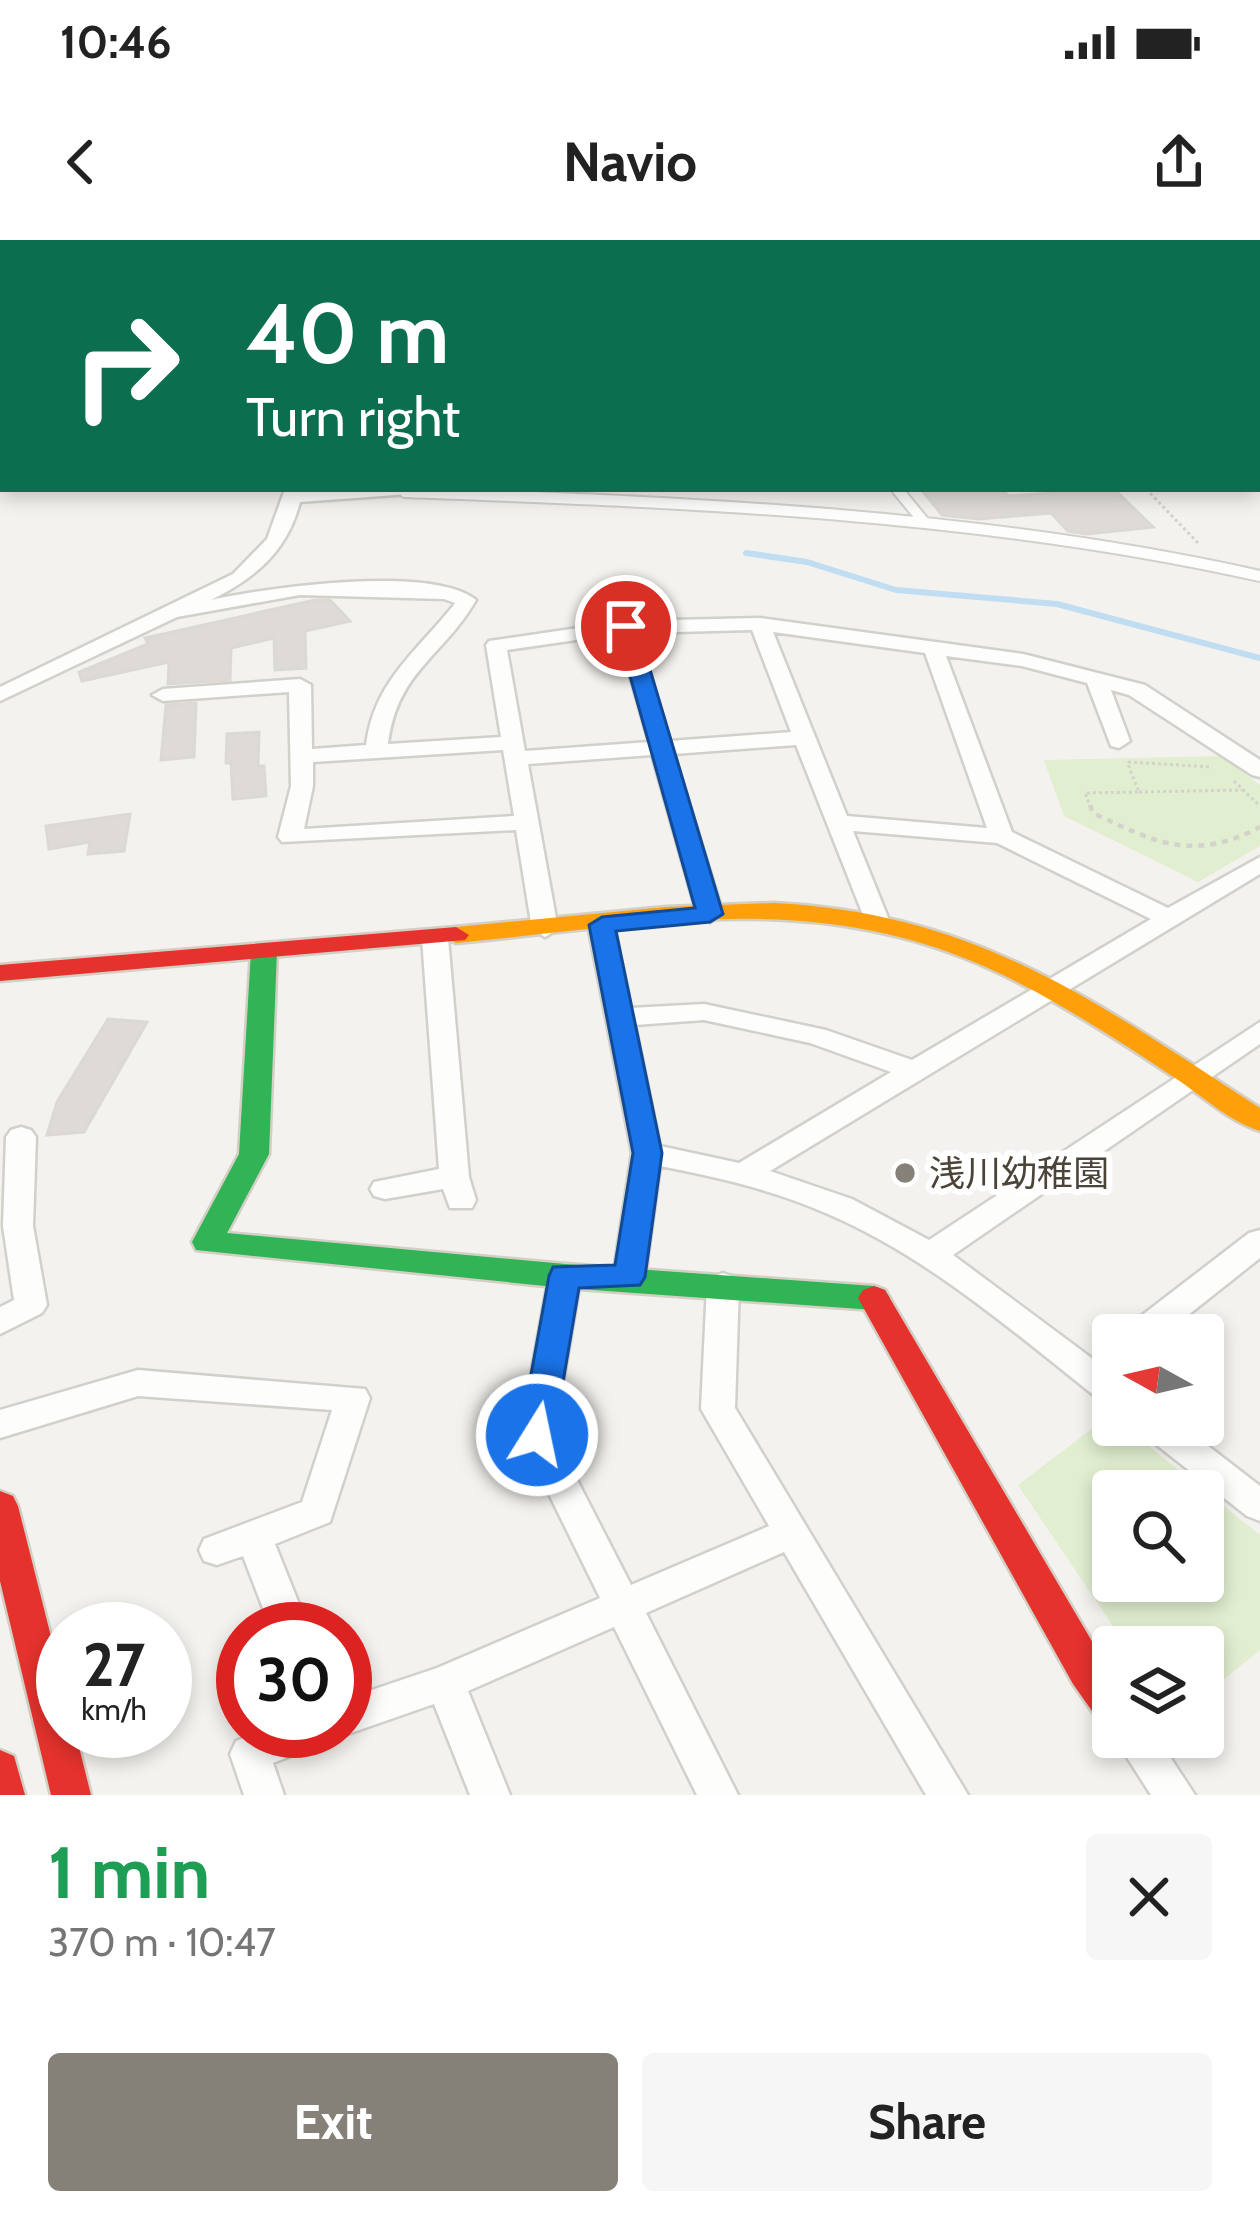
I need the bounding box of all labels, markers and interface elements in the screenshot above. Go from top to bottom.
text: 10:46 [60,15,172,69]
icon: back [48,129,114,195]
text: Navio [563,129,697,195]
icon: share [1146,129,1212,195]
text: 40 m [246,282,449,384]
icon: right [48,288,204,444]
text: Turn right [246,384,460,450]
pin [575,575,677,677]
icon: arrive [593,593,659,659]
place label: 浅川幼稚園 [929,1151,1109,1195]
marker: 浅川幼稚園 [892,1160,918,1186]
north arrow [1092,1314,1224,1446]
map controls [1092,1314,1224,1758]
position arrow [474,1372,600,1498]
button: search [1092,1470,1224,1602]
speed limit sign: 30 [216,1602,372,1758]
button: layers [1092,1626,1224,1758]
text: 27 [83,1628,145,1701]
text: km/h [81,1691,147,1728]
text: 1 min [48,1829,210,1916]
button: close [1086,1834,1212,1960]
text: 370 m · 10:47 [48,1918,276,1966]
button: Exit [48,2053,618,2191]
button: Share [642,2053,1212,2191]

